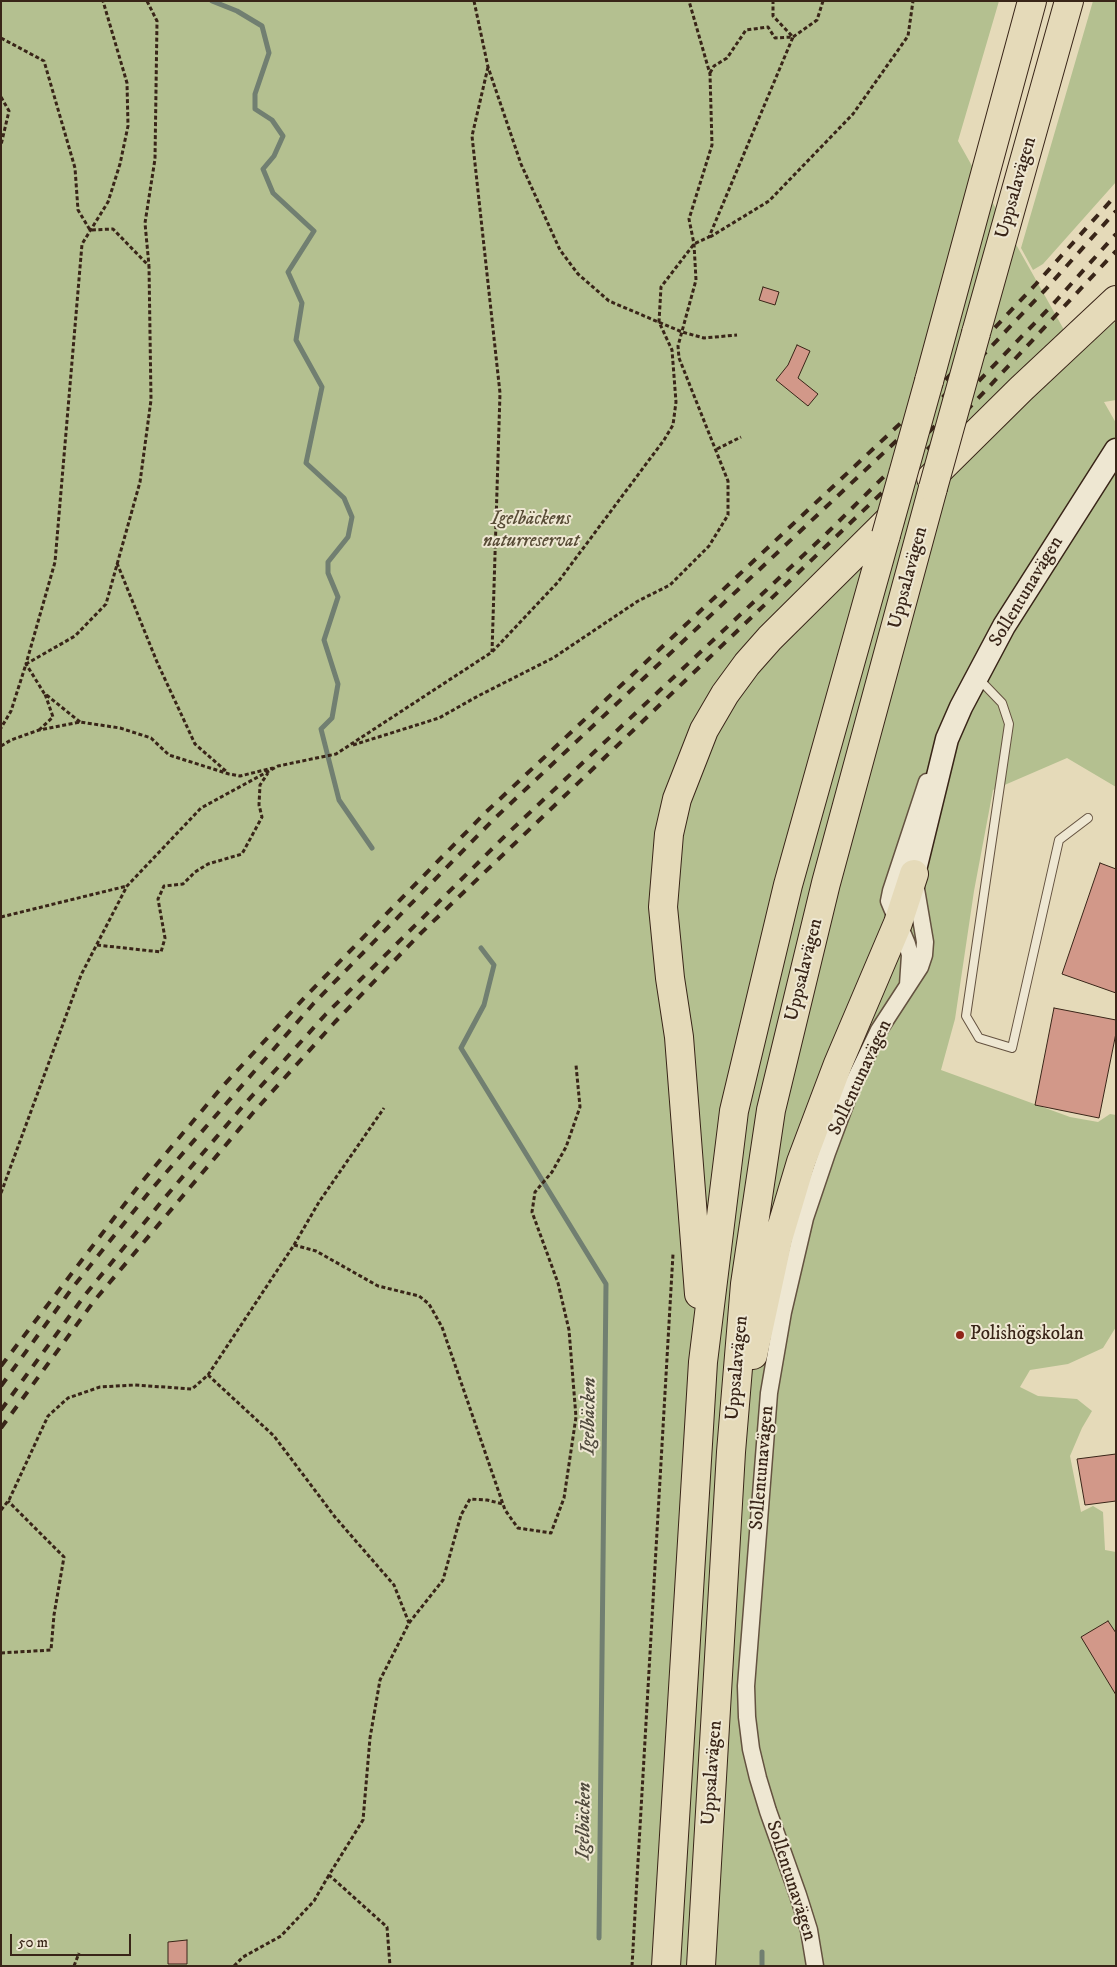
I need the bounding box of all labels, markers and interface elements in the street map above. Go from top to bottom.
street label: Uppsalavägen [992,134,1042,242]
park label: Igelbäckens naturreservat [483,509,579,553]
street label: Uppsalavägen [884,524,934,632]
street label: Sollentunavägen [985,533,1069,651]
street label: Uppsalavägen [781,916,829,1024]
street label: Sollentunavägen [824,1017,898,1139]
street label: Uppsalavägen [722,1315,754,1421]
place label: Polishögskolan [970,1324,1084,1346]
marker: Polishögskolan [954,1329,966,1341]
water label: Igelbäcken [577,1377,603,1455]
street label: Sollentunavägen [746,1405,780,1531]
street label: Uppsalavägen [698,1720,728,1826]
water label: Igelbäcken [572,1782,598,1860]
street label: Sollentunavägen [760,1818,820,1944]
scale bar [12,1924,134,1956]
text: 50 m [18,1933,48,1952]

